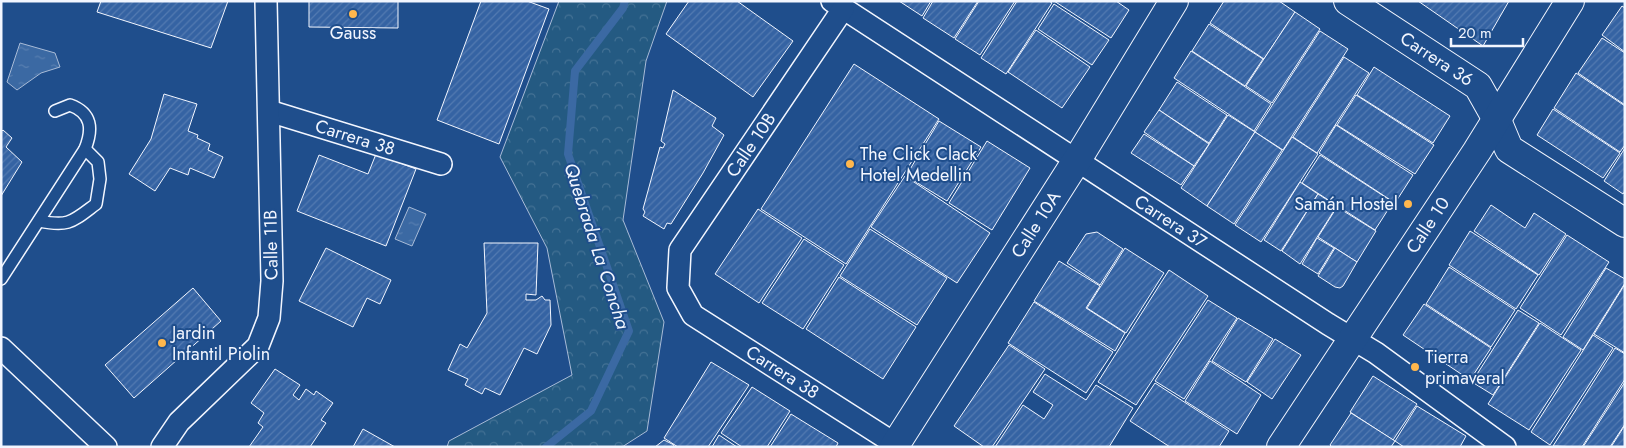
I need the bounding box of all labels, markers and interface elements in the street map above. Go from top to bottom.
marker: Gauss [347,8,359,20]
scale bar [1451,15,1524,47]
place label: Gauss [330,20,376,46]
text: 20 m [1458,22,1492,44]
street label: Carrera 36 [1395,25,1479,93]
street label: Calle 10B [720,108,782,182]
street label: Carrera 38 [312,113,398,162]
place label: The Click Clack Hotel Medellin [860,141,977,188]
marker: The Click Clack Hotel Medellin [844,158,856,170]
water label: Quebrada La Concha [557,159,637,333]
street label: Calle 10A [1005,186,1067,263]
street label: Carrera 37 [1129,188,1212,255]
place label: Samán Hostel [1294,191,1398,217]
street label: Calle 10 [1400,192,1456,259]
marker: Samán Hostel [1402,198,1414,210]
street label: Calle 11B [257,210,285,280]
place label: Jardin Infantil Piolin [170,320,270,367]
marker: Jardin Infantil Piolin [156,337,168,349]
street label: Carrera 38 [741,339,824,405]
place label: Tierra primaveral [1425,344,1505,391]
marker: Tierra primaveral [1409,361,1421,373]

